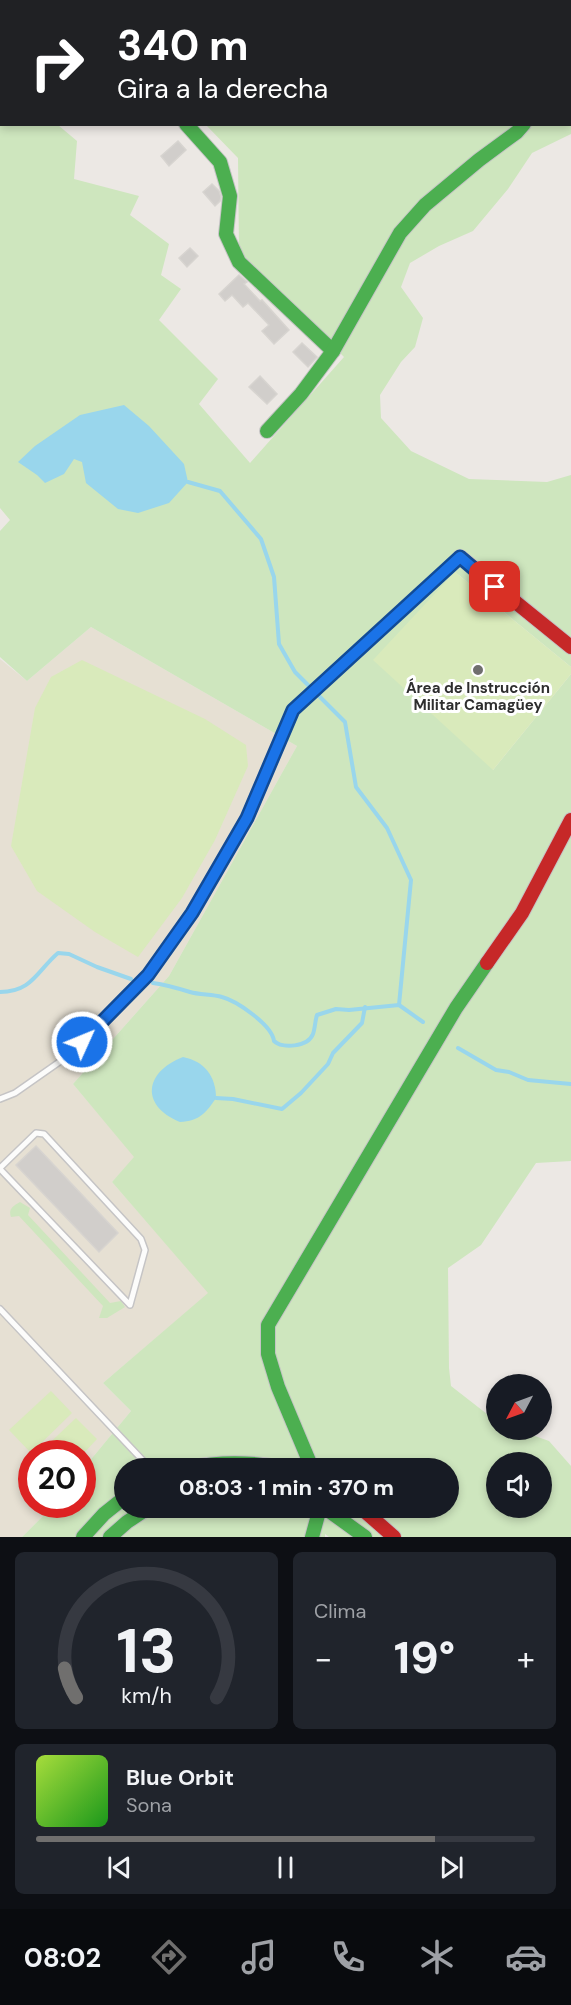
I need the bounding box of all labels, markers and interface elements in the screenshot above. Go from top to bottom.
text: 340 m [117,18,249,73]
icon: right [18,24,96,102]
text: Gira a la derecha [117,71,328,106]
pin [469,561,520,612]
icon: arrive [478,570,511,603]
marker: Área de Instrucción Militar Camagüey [471,663,485,677]
place label: Área de Instrucción Militar Camagüey [406,678,550,715]
position arrow [50,1010,114,1074]
north arrow [486,1374,552,1440]
map controls [486,1374,552,1518]
speed limit sign: 20 [18,1440,96,1518]
button: sound [486,1452,552,1518]
text: 08:03 · 1 min · 370 m [179,1473,394,1502]
text: Clima [314,1598,366,1624]
text: 13 [116,1610,177,1691]
text: 19° [394,1628,455,1687]
text: − [314,1637,332,1680]
text: + [517,1637,535,1680]
text: km/h [121,1682,172,1710]
text: Blue Orbit [126,1763,234,1792]
text: Sona [126,1792,172,1818]
icon: previous [103,1851,136,1884]
icon: pause [269,1851,302,1884]
icon: next [435,1851,468,1884]
icon: directions [148,1936,190,1978]
icon: music [238,1936,280,1978]
icon: phone [327,1936,369,1978]
icon: climate [416,1936,458,1978]
icon: car [505,1936,547,1978]
text: 08:02 [24,1940,101,1975]

